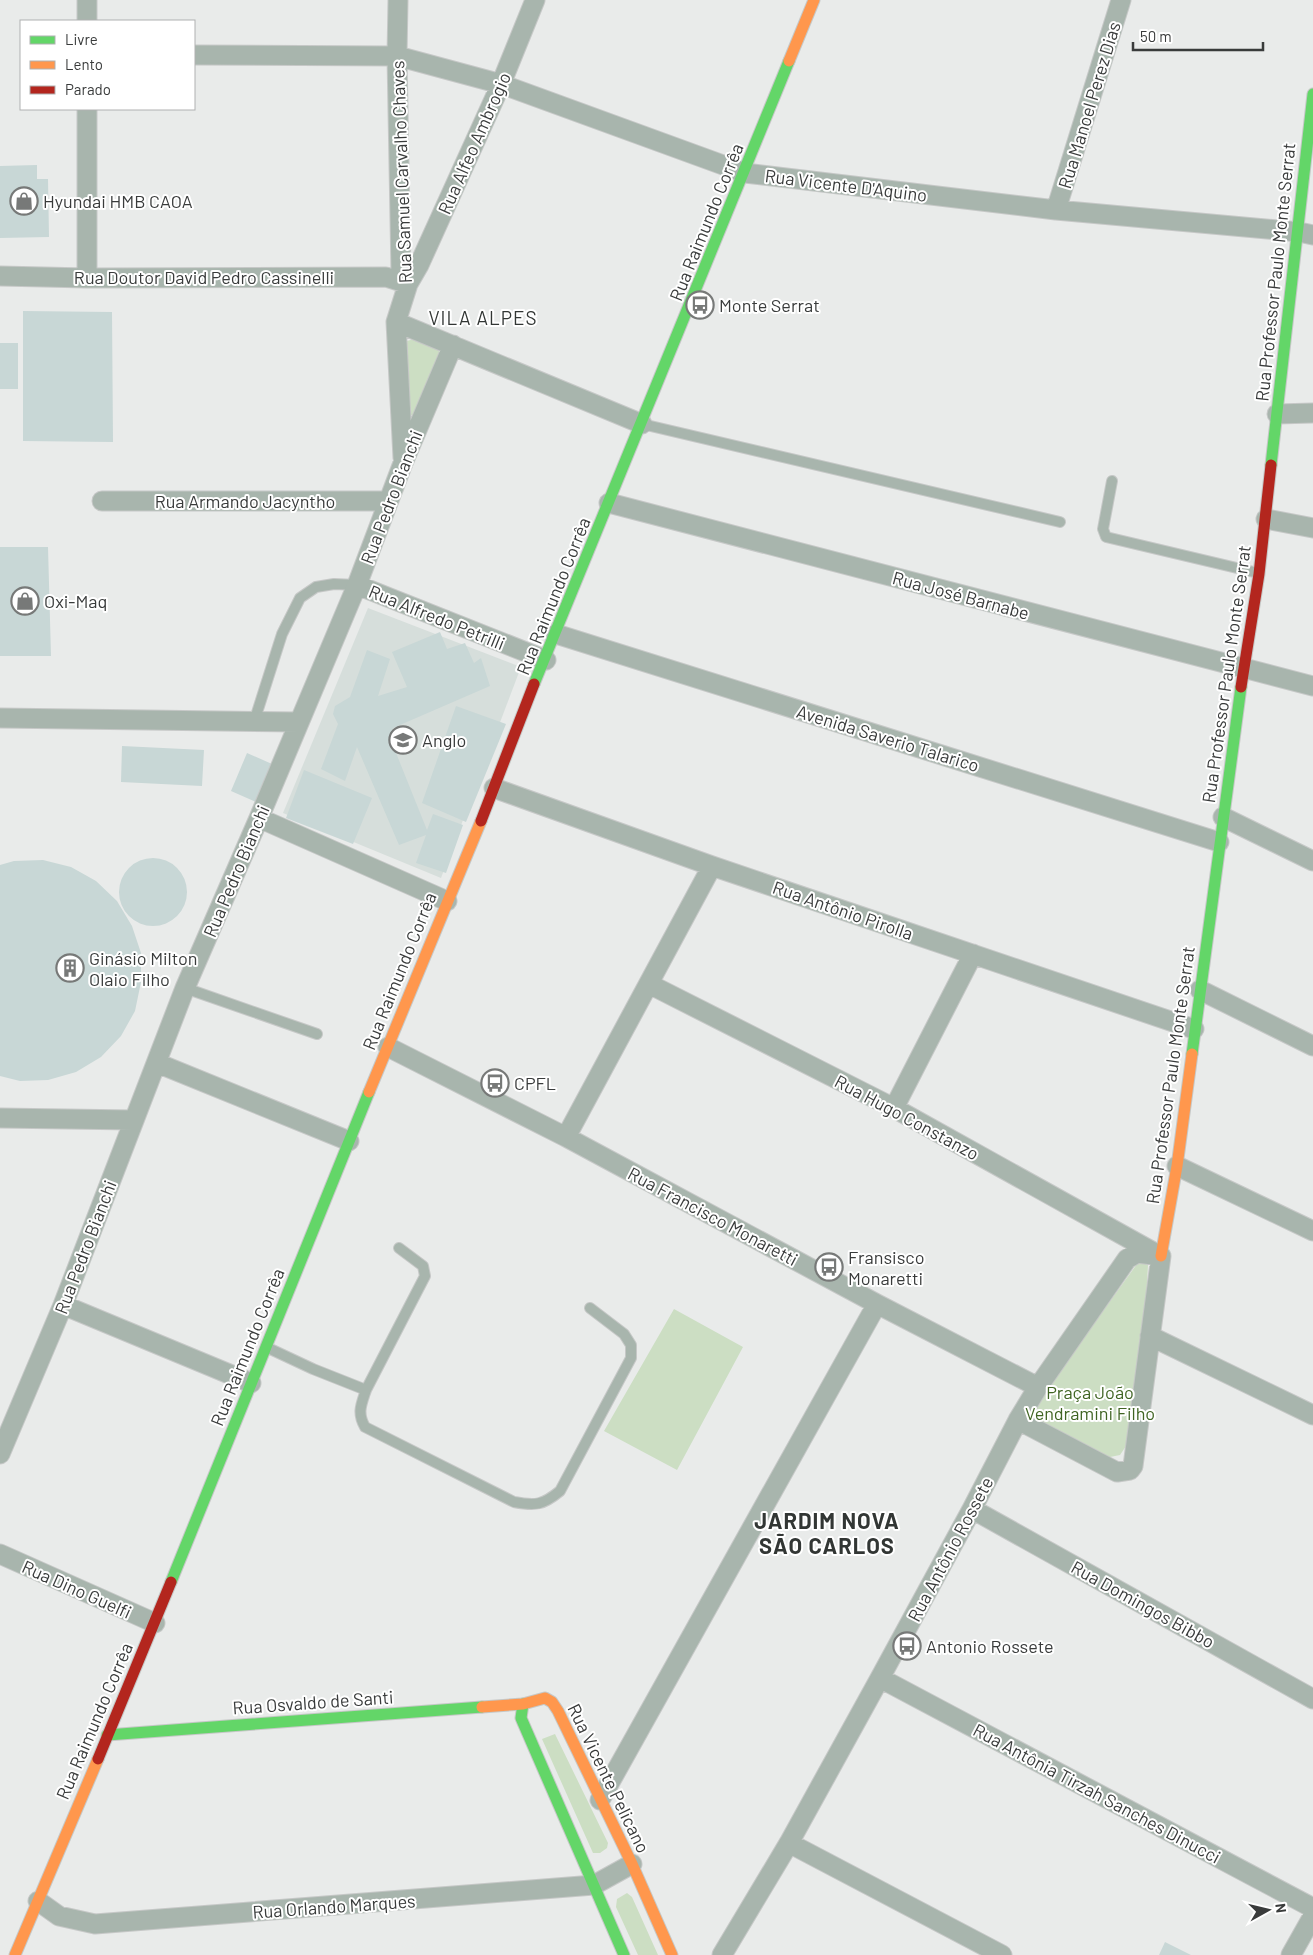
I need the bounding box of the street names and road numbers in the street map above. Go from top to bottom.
street label: Rua Manoel Perez Dias [1053,19,1125,191]
street label: Rua Samuel Carvalho Chaves [386,60,416,284]
street label: Rua Alfeo Ambrogio [433,69,515,217]
street label: Rua Raimundo Corrêa [664,140,748,304]
street label: Rua Professor Paulo Monte Serrat [1250,142,1300,402]
street label: Rua Vicente D'Aquino [764,164,928,206]
street label: Rua Doutor David Pedro Cassinelli [74,266,334,288]
street label: Rua Pedro Bianchi [355,427,427,567]
street label: Rua Armando Jacyntho [155,490,335,512]
street label: Rua Raimundo Corrêa [511,514,595,678]
street label: Rua Professor Paulo Monte Serrat [1197,544,1255,804]
street label: Rua José Barnabe [890,566,1032,624]
street label: Rua Alfredo Petrilli [366,580,508,654]
street label: Avenida Saverio Talarico [794,700,982,776]
street label: Rua Pedro Bianchi [198,802,274,940]
street label: Rua Antônio Pirolla [770,876,916,944]
street label: Rua Raimundo Corrêa [357,889,441,1053]
street label: Rua Professor Paulo Monte Serrat [1141,945,1199,1205]
street label: Rua Hugo Constanzo [831,1070,983,1164]
street label: Rua Francisco Monaretti [624,1162,802,1270]
street label: Rua Pedro Bianchi [49,1177,121,1317]
street label: Rua Raimundo Corrêa [205,1265,289,1429]
street label: Rua Antônio Rossete [903,1473,997,1625]
street label: Rua Dino Guelfi [19,1555,135,1623]
street label: Rua Domingos Bibbo [1067,1555,1219,1653]
street label: Rua Raimundo Corrêa [51,1639,137,1803]
street label: Rua Osvaldo de Santi [232,1685,394,1719]
street label: Rua Vicente Pelicano [563,1700,655,1856]
street label: Rua Antônia Tirzah Sanches Dinucci [970,1718,1224,1868]
street label: Rua Orlando Marques [252,1889,416,1923]

